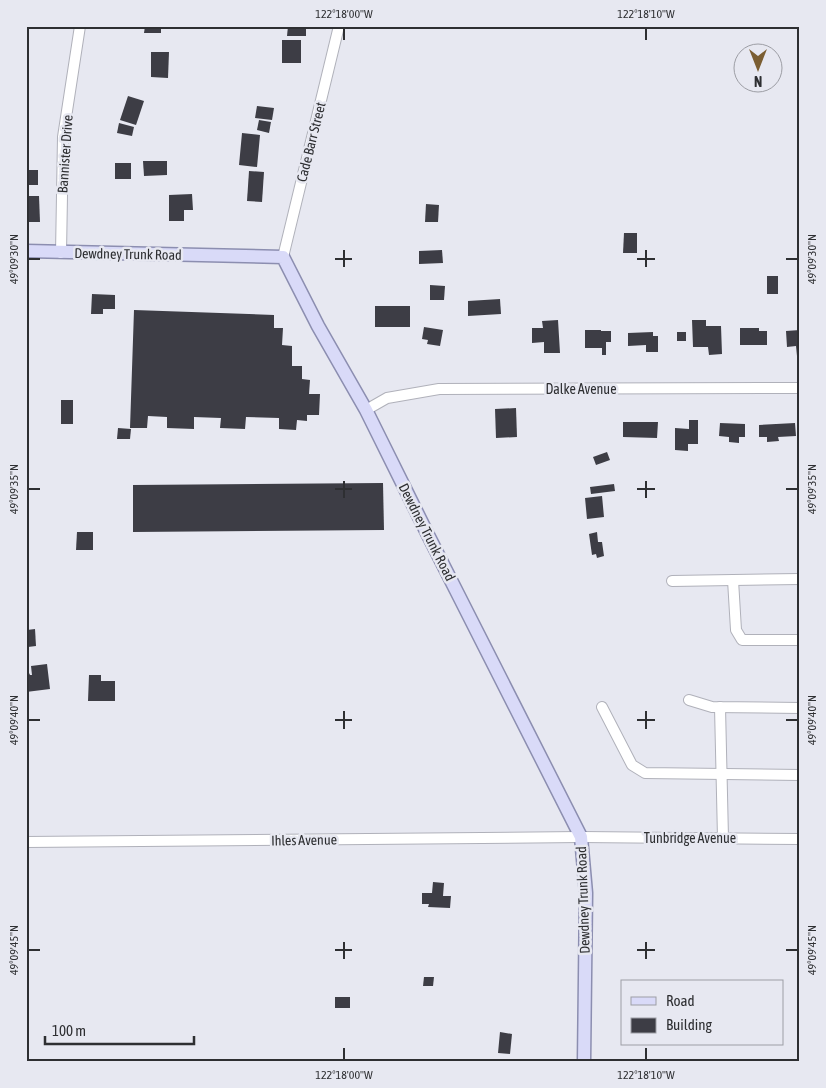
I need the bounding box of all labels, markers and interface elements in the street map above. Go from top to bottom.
text: 122°18'00"W [315,7,373,21]
text: 122°18'10"W [617,7,675,21]
north arrow [734,42,784,92]
text: N [754,73,762,89]
street label: Cade Barr Street [293,100,329,184]
street label: Bannister Drive [54,114,76,194]
text: 49°09'30"N [7,234,21,284]
text: 49°09'30"N [805,234,819,284]
street label: Dewdney Trunk Road [74,245,182,263]
street label: Dalke Avenue [546,381,616,397]
text: 49°09'35"N [7,464,21,514]
text: 49°09'35"N [805,464,819,514]
street label: Dewdney Trunk Road [395,481,459,583]
text: 49°09'40"N [7,695,21,745]
text: 49°09'40"N [805,695,819,745]
street label: Tunbridge Avenue [644,830,736,846]
street label: Ihles Avenue [271,831,337,849]
street label: Dewdney Trunk Road [573,846,593,954]
text: 49°09'45"N [7,925,21,975]
text: 49°09'45"N [805,925,819,975]
legend [621,980,784,1046]
text: Road [666,992,695,1009]
scale bar [45,1013,194,1045]
text: Building [666,1016,712,1033]
text: 100 m [52,1022,86,1039]
text: 122°18'00"W [315,1068,373,1082]
text: 122°18'10"W [617,1068,675,1082]

